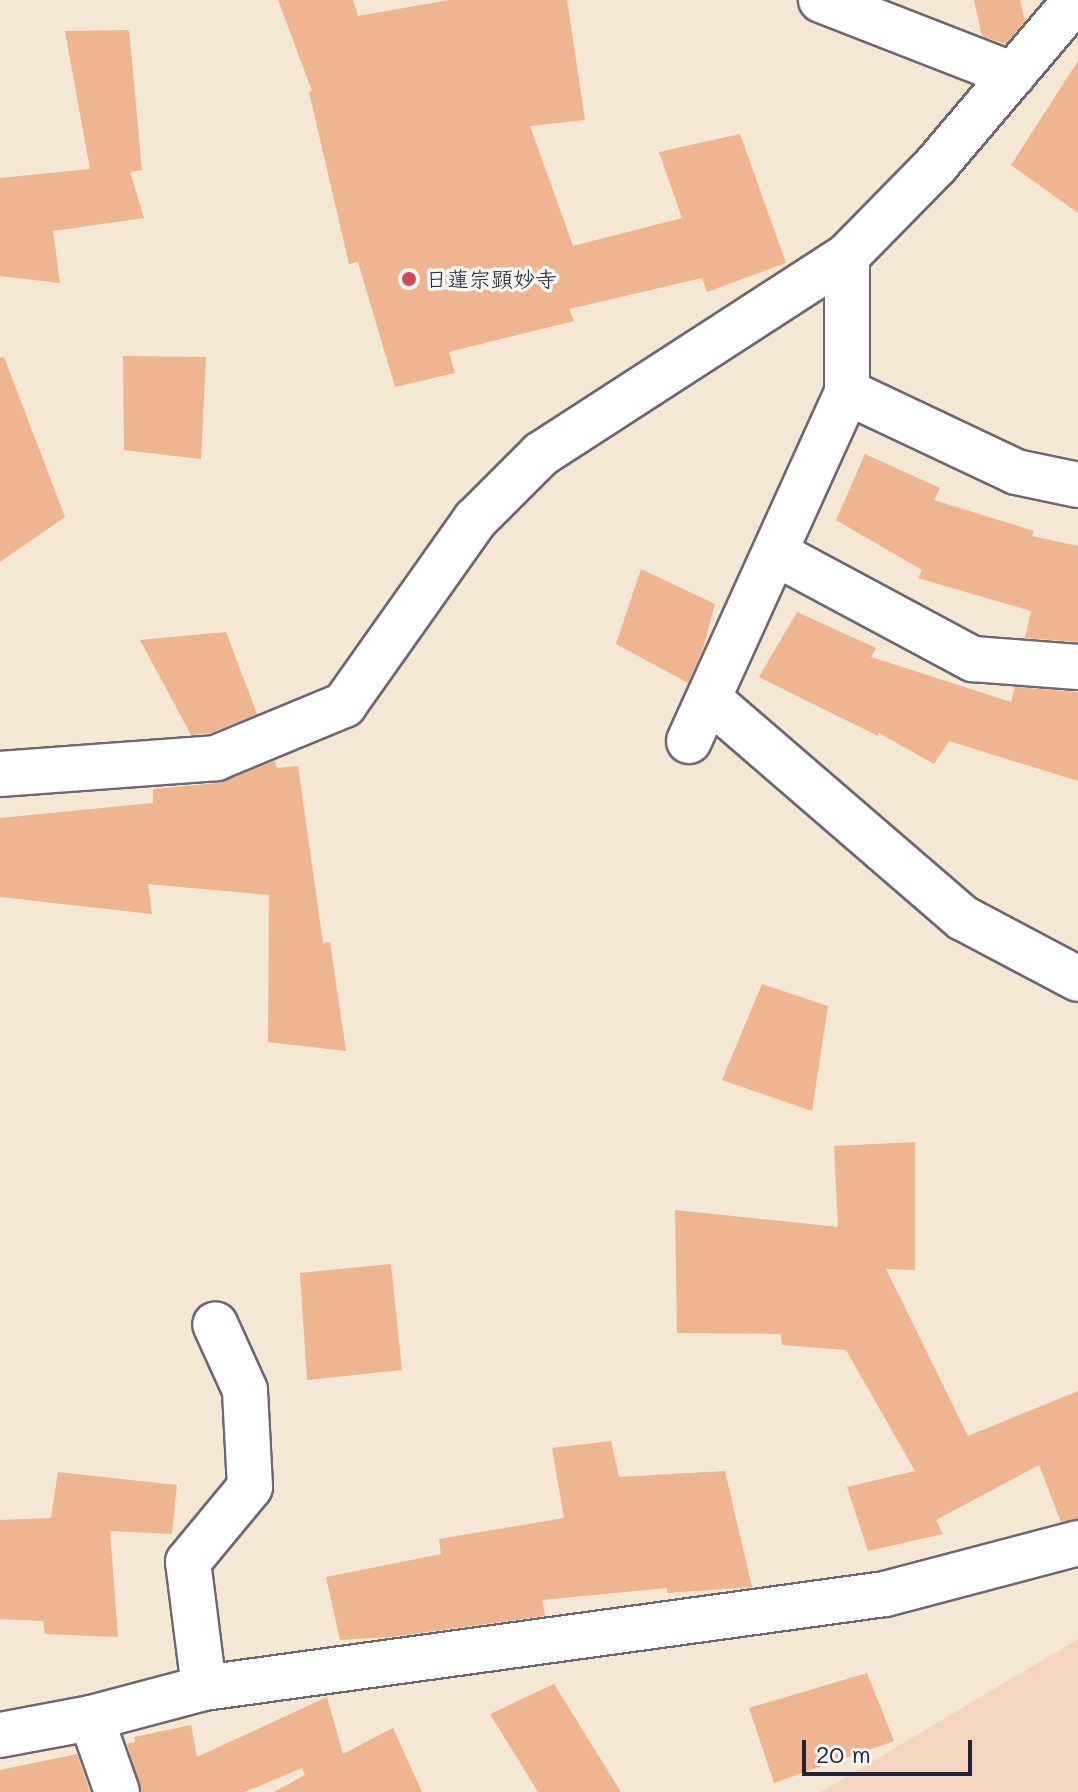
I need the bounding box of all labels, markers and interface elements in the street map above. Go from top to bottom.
place label: 日蓮宗顕妙寺 [425,266,557,292]
marker: 日蓮宗顕妙寺 [400,270,418,288]
scale bar [806,1724,976,1774]
text: 20 m [816,1738,871,1769]

